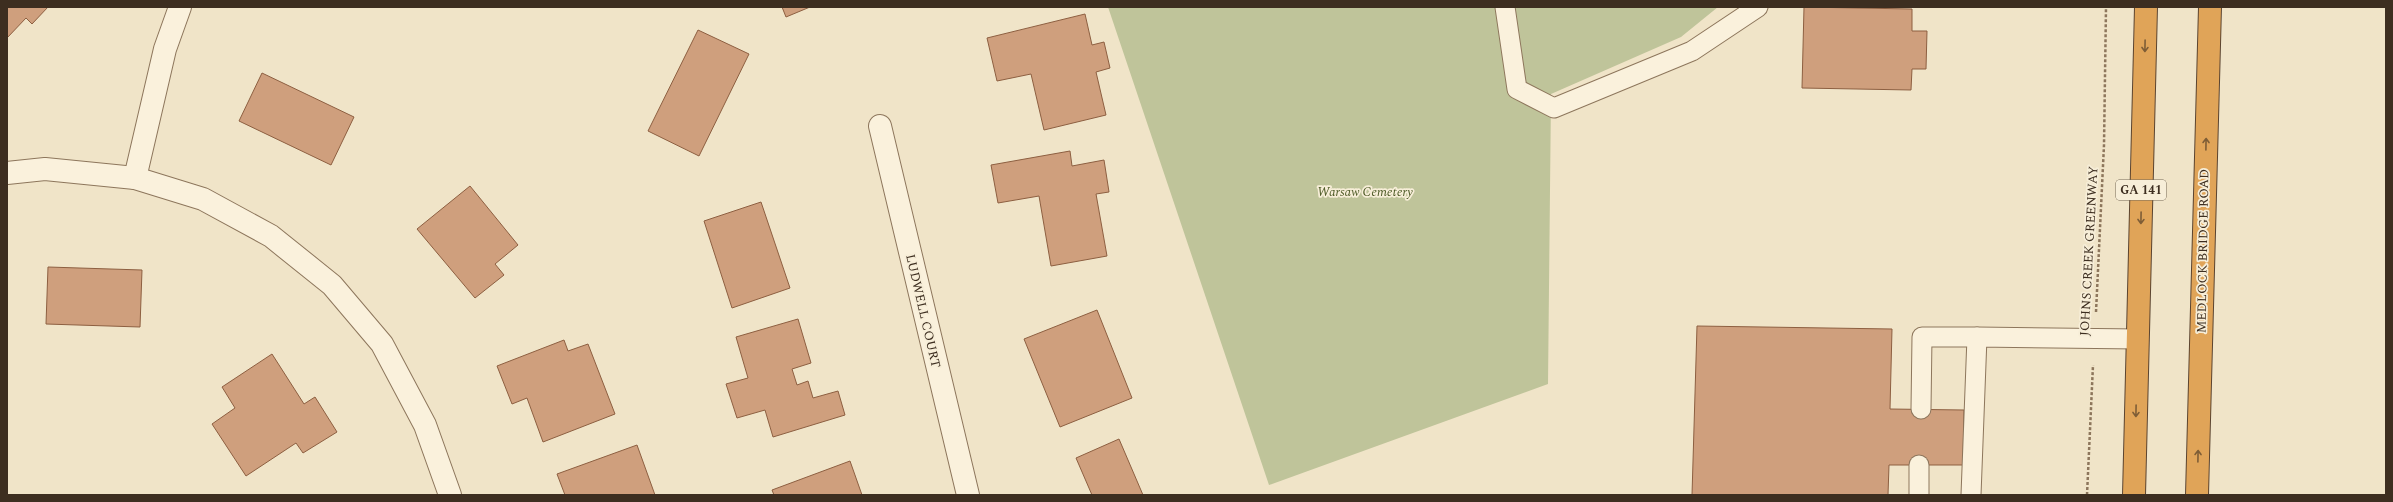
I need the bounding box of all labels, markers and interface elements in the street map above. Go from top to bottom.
one-way arrow [2141,39,2149,52]
one-way arrow [2202,138,2210,151]
street label: JOHNS CREEK GREENWAY [2075,165,2103,337]
street label: MEDLOCK BRIDGE ROAD [2192,169,2214,333]
road number: GA 141 [2116,180,2166,200]
park label: Warsaw Cemetery [1317,182,1413,202]
one-way arrow [2137,211,2144,224]
street label: LUDWELL COURT [900,252,946,370]
one-way arrow [2132,404,2140,417]
one-way arrow [2194,450,2202,463]

